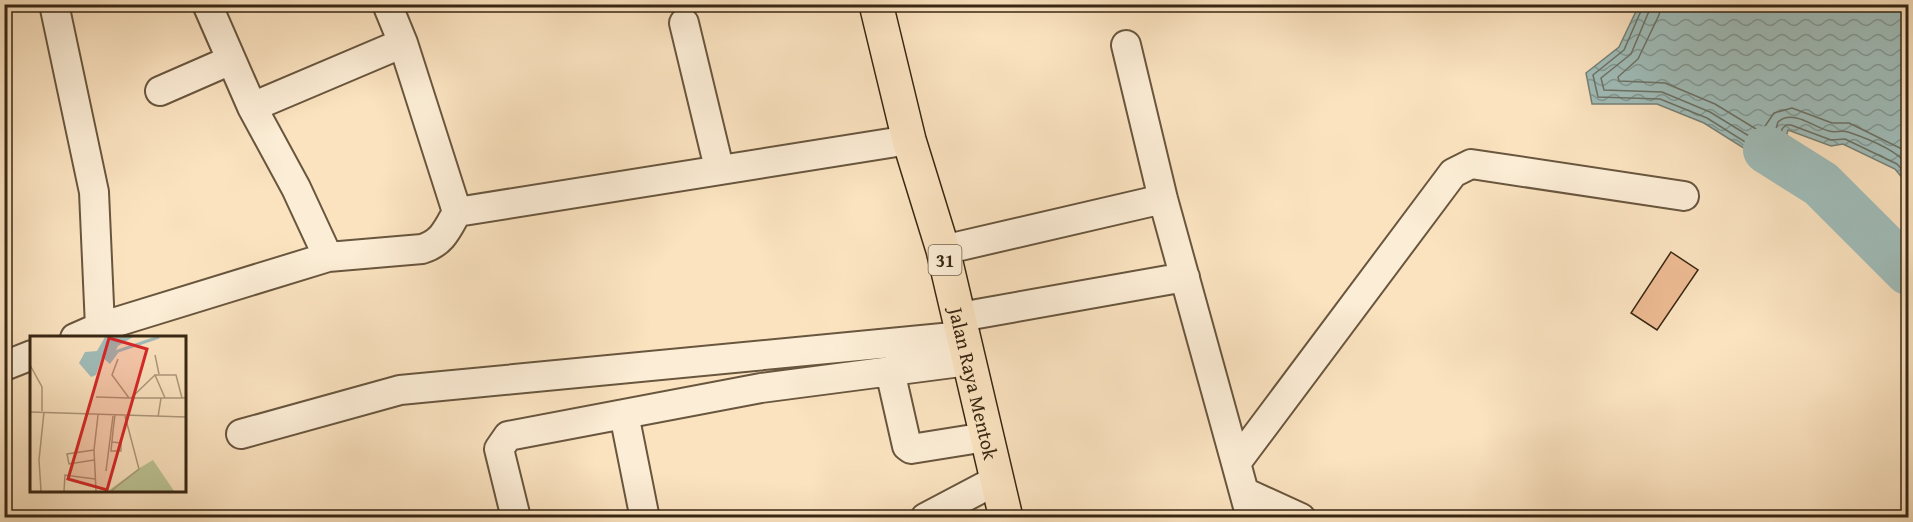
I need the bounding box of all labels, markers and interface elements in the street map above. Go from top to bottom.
road number: 31 [928,245,962,275]
street label: Jalan Raya Mentok [942,301,1006,463]
inset map [30,336,186,492]

